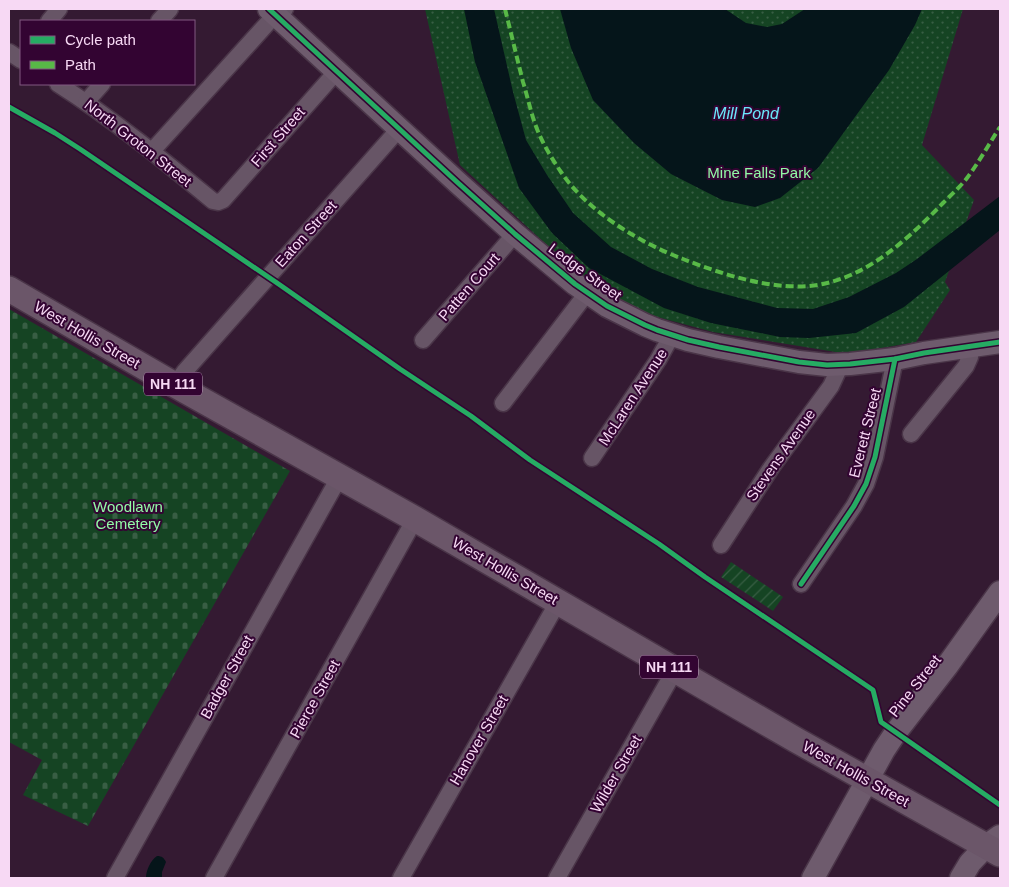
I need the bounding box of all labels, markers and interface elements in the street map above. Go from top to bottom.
legend [20,20,195,85]
text: Cycle path [65,31,136,48]
text: Path [65,56,96,73]
street label: North Groton Street [81,96,196,190]
street label: First Street [247,103,309,170]
water label: Mill Pond [713,105,780,122]
park label: Mine Falls Park [707,164,811,181]
street label: Eaton Street [271,196,340,270]
street label: Ledge Street [546,239,626,304]
street label: Patten Court [435,249,503,324]
street label: West Hollis Street [31,297,144,372]
street label: McLaren Avenue [595,345,670,448]
road number: NH 111 [144,372,202,396]
street label: Everett Street [845,386,884,479]
street label: Stevens Avenue [743,406,819,504]
park label: Woodlawn Cemetery [93,498,163,532]
street label: West Hollis Street [449,533,562,608]
street label: Badger Street [197,631,257,721]
street label: Pine Street [885,651,945,720]
street label: Pierce Street [286,656,343,741]
road number: NH 111 [640,656,698,679]
street label: Hanover Street [446,691,512,788]
street label: Wilder Street [587,731,645,816]
street label: West Hollis Street [800,737,913,810]

